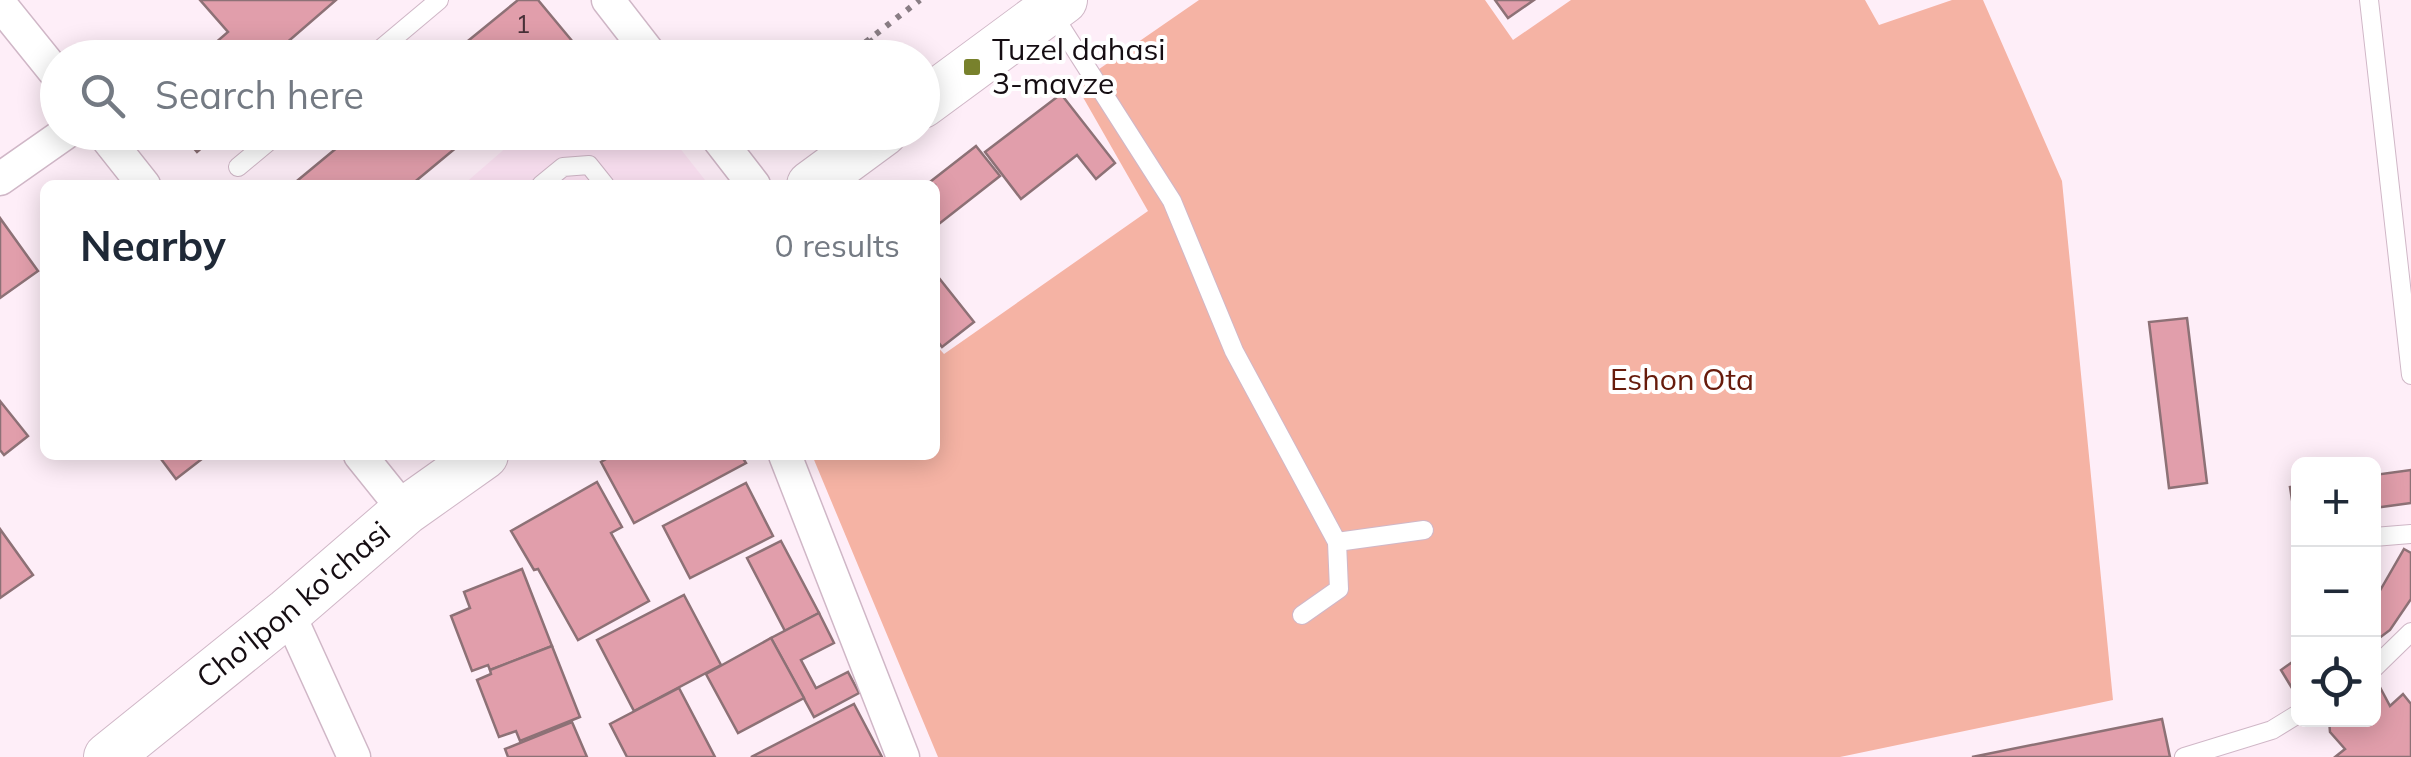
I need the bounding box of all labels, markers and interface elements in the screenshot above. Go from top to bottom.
house number: 1 [515,8,531,39]
place label: Tuzel dahasi 3-mavze [992,30,1165,102]
search box [40,40,940,150]
marker: Tuzel dahasi 3-mavze [961,56,983,78]
icon: search [75,68,130,123]
text: Search here [155,71,364,119]
text: Nearby [80,219,226,272]
text: 0 results [775,225,900,265]
park label: Eshon Ota [1610,360,1754,398]
map controls [2291,457,2381,727]
button: + [2291,457,2381,547]
street label: Cho'lpon ko'chasi [189,512,398,696]
button: − [2291,547,2381,637]
button: locate [2291,637,2381,727]

